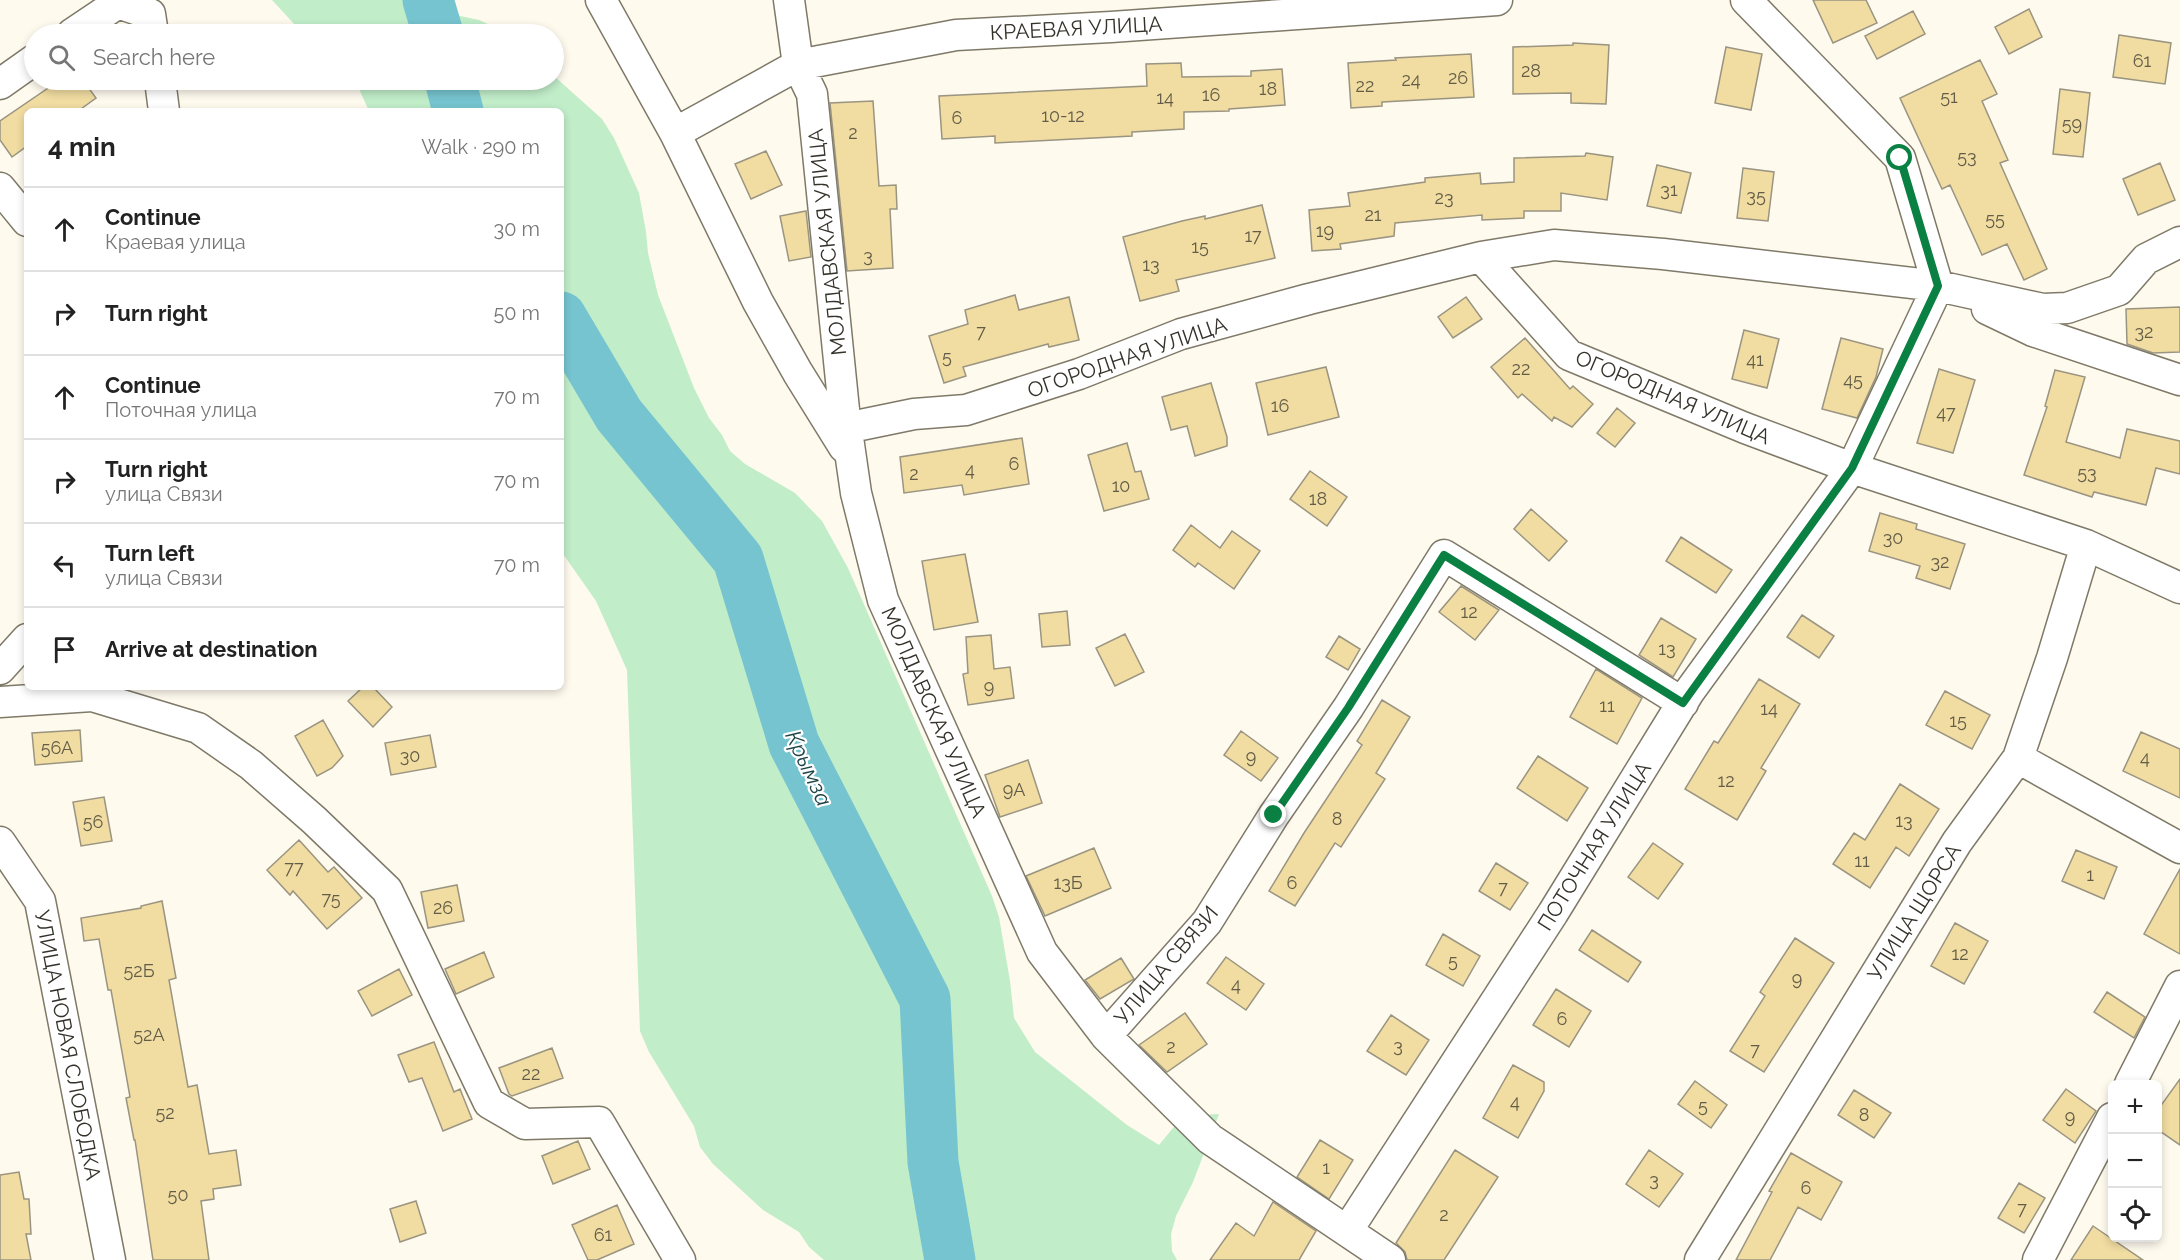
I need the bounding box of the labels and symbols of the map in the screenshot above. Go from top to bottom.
street label: КРАЕВАЯ УЛИЦА [989,11,1163,45]
house number: 61 [2133,50,2152,71]
house number: 28 [1521,60,1541,81]
house number: 26 [1448,67,1468,88]
house number: 24 [1401,69,1421,90]
house number: 22 [1356,75,1374,96]
house number: 18 [1259,78,1277,99]
house number: 16 [1202,84,1220,105]
house number: 51 [1940,86,1958,107]
house number: 14 [1156,87,1174,108]
house number: 10-12 [1041,105,1085,126]
house number: 6 [952,107,963,128]
house number: 59 [2062,113,2082,134]
house number: 2 [848,122,858,143]
street label: МОЛДАВСКАЯ УЛИЦА [803,127,851,357]
route start [1886,144,1912,170]
house number: 53 [1957,146,1977,167]
house number: 31 [1660,179,1678,200]
house number: 35 [1746,185,1766,206]
house number: 23 [1435,187,1454,208]
house number: 21 [1364,204,1382,225]
house number: 55 [1985,208,2005,229]
house number: 19 [1316,220,1334,241]
house number: 17 [1244,225,1262,246]
house number: 15 [1191,236,1209,257]
house number: 3 [863,245,873,266]
house number: 13 [1142,254,1160,275]
street label: ОГОРОДНАЯ УЛИЦА [1024,311,1230,403]
house number: 7 [976,321,986,342]
house number: 32 [2135,321,2154,342]
street label: ОГОРОДНАЯ УЛИЦА [1572,345,1774,449]
house number: 5 [942,346,952,367]
house number: 41 [1746,349,1764,370]
house number: 22 [1512,358,1530,379]
house number: 45 [1843,369,1863,390]
house number: 16 [1271,395,1289,416]
house number: 47 [1936,402,1956,423]
house number: 6 [1009,453,1020,474]
house number: 4 [965,459,975,480]
house number: 53 [2077,462,2097,483]
house number: 2 [909,463,919,484]
house number: 10 [1112,475,1130,496]
house number: 18 [1309,488,1327,509]
house number: 30 [1883,527,1903,548]
house number: 32 [1931,551,1950,572]
house number: 12 [1460,601,1478,622]
street label: МОЛДАВСКАЯ УЛИЦА [876,603,992,821]
house number: 13 [1658,638,1676,659]
house number: 9 [984,676,994,697]
house number: 11 [1599,695,1615,716]
house number: 14 [1760,698,1778,719]
house number: 15 [1949,710,1967,731]
water label: Крымза [780,726,838,810]
house number: 56А [41,737,73,758]
house number: 30 [400,745,420,766]
house number: 9 [1246,746,1256,767]
house number: 4 [2140,747,2150,768]
street label: ПОТОЧНАЯ УЛИЦА [1532,757,1656,935]
house number: 12 [1717,770,1735,791]
house number: 9А [1003,779,1025,800]
route end [1260,801,1286,827]
house number: 8 [1332,808,1342,829]
house number: 13 [1895,810,1913,831]
house number: 56 [83,811,103,832]
street label: УЛИЦА ЩОРСА [1862,839,1966,985]
house number: 11 [1854,850,1870,871]
house number: 77 [284,857,304,878]
house number: 1 [2086,864,2094,885]
house number: 13Б [1053,872,1083,893]
house number: 6 [1287,872,1298,893]
house number: 7 [1498,877,1508,898]
house number: 75 [321,888,341,909]
house number: 26 [433,897,453,918]
street label: УЛИЦА СВЯЗИ [1109,900,1223,1030]
street label: УЛИЦА НОВАЯ СЛОБОДКА [30,908,106,1182]
house number: 12 [1951,943,1969,964]
house number: 5 [1448,950,1458,971]
house number: 52Б [124,960,155,981]
house number: 9 [1792,968,1802,989]
house number: 4 [1231,974,1241,995]
house number: 6 [1557,1008,1568,1029]
house number: 52А [133,1024,165,1045]
house number: 3 [1393,1035,1403,1056]
house number: 2 [1166,1036,1176,1057]
house number: 7 [1750,1039,1760,1060]
house number: 22 [522,1063,540,1084]
house number: 4 [1510,1091,1520,1112]
house number: 5 [1698,1095,1708,1116]
house number: 52 [155,1102,175,1123]
house number: 8 [1859,1104,1869,1125]
house number: 9 [2065,1106,2075,1127]
house number: 1 [1322,1157,1330,1178]
house number: 3 [1649,1169,1659,1190]
house number: 6 [1801,1177,1812,1198]
house number: 50 [168,1184,188,1205]
house number: 7 [2017,1198,2027,1219]
house number: 2 [1439,1204,1449,1225]
house number: 61 [594,1224,613,1245]

